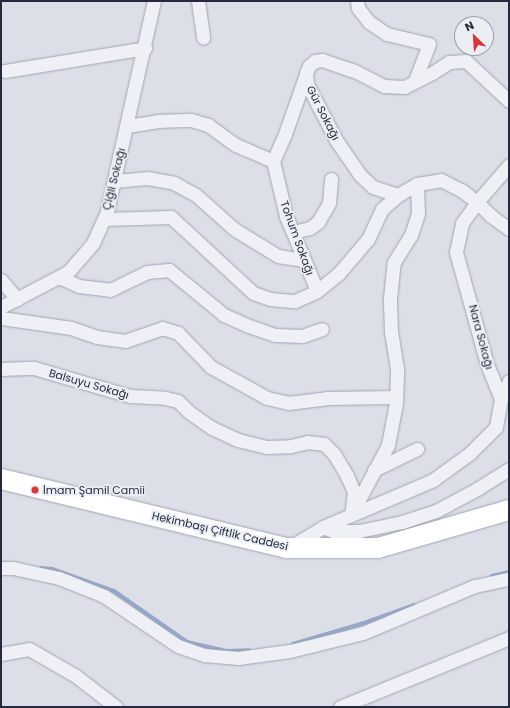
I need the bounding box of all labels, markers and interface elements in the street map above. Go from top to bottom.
north arrow [454,16,494,56]
text: N [462,17,476,35]
street label: Gür Sokağı [304,84,342,142]
street label: Çiğli Sokağı [100,146,128,212]
street label: Tohum Sokağı [277,199,317,277]
street label: Nara Sokağı [466,303,496,371]
street label: Balsuyu Sokağı [47,366,131,402]
place label: İmam Şamil Camii [43,483,145,497]
marker: İmam Şamil Camii [30,485,40,495]
street label: Hekimbaşı Çiftlik Caddesi [151,509,289,553]

